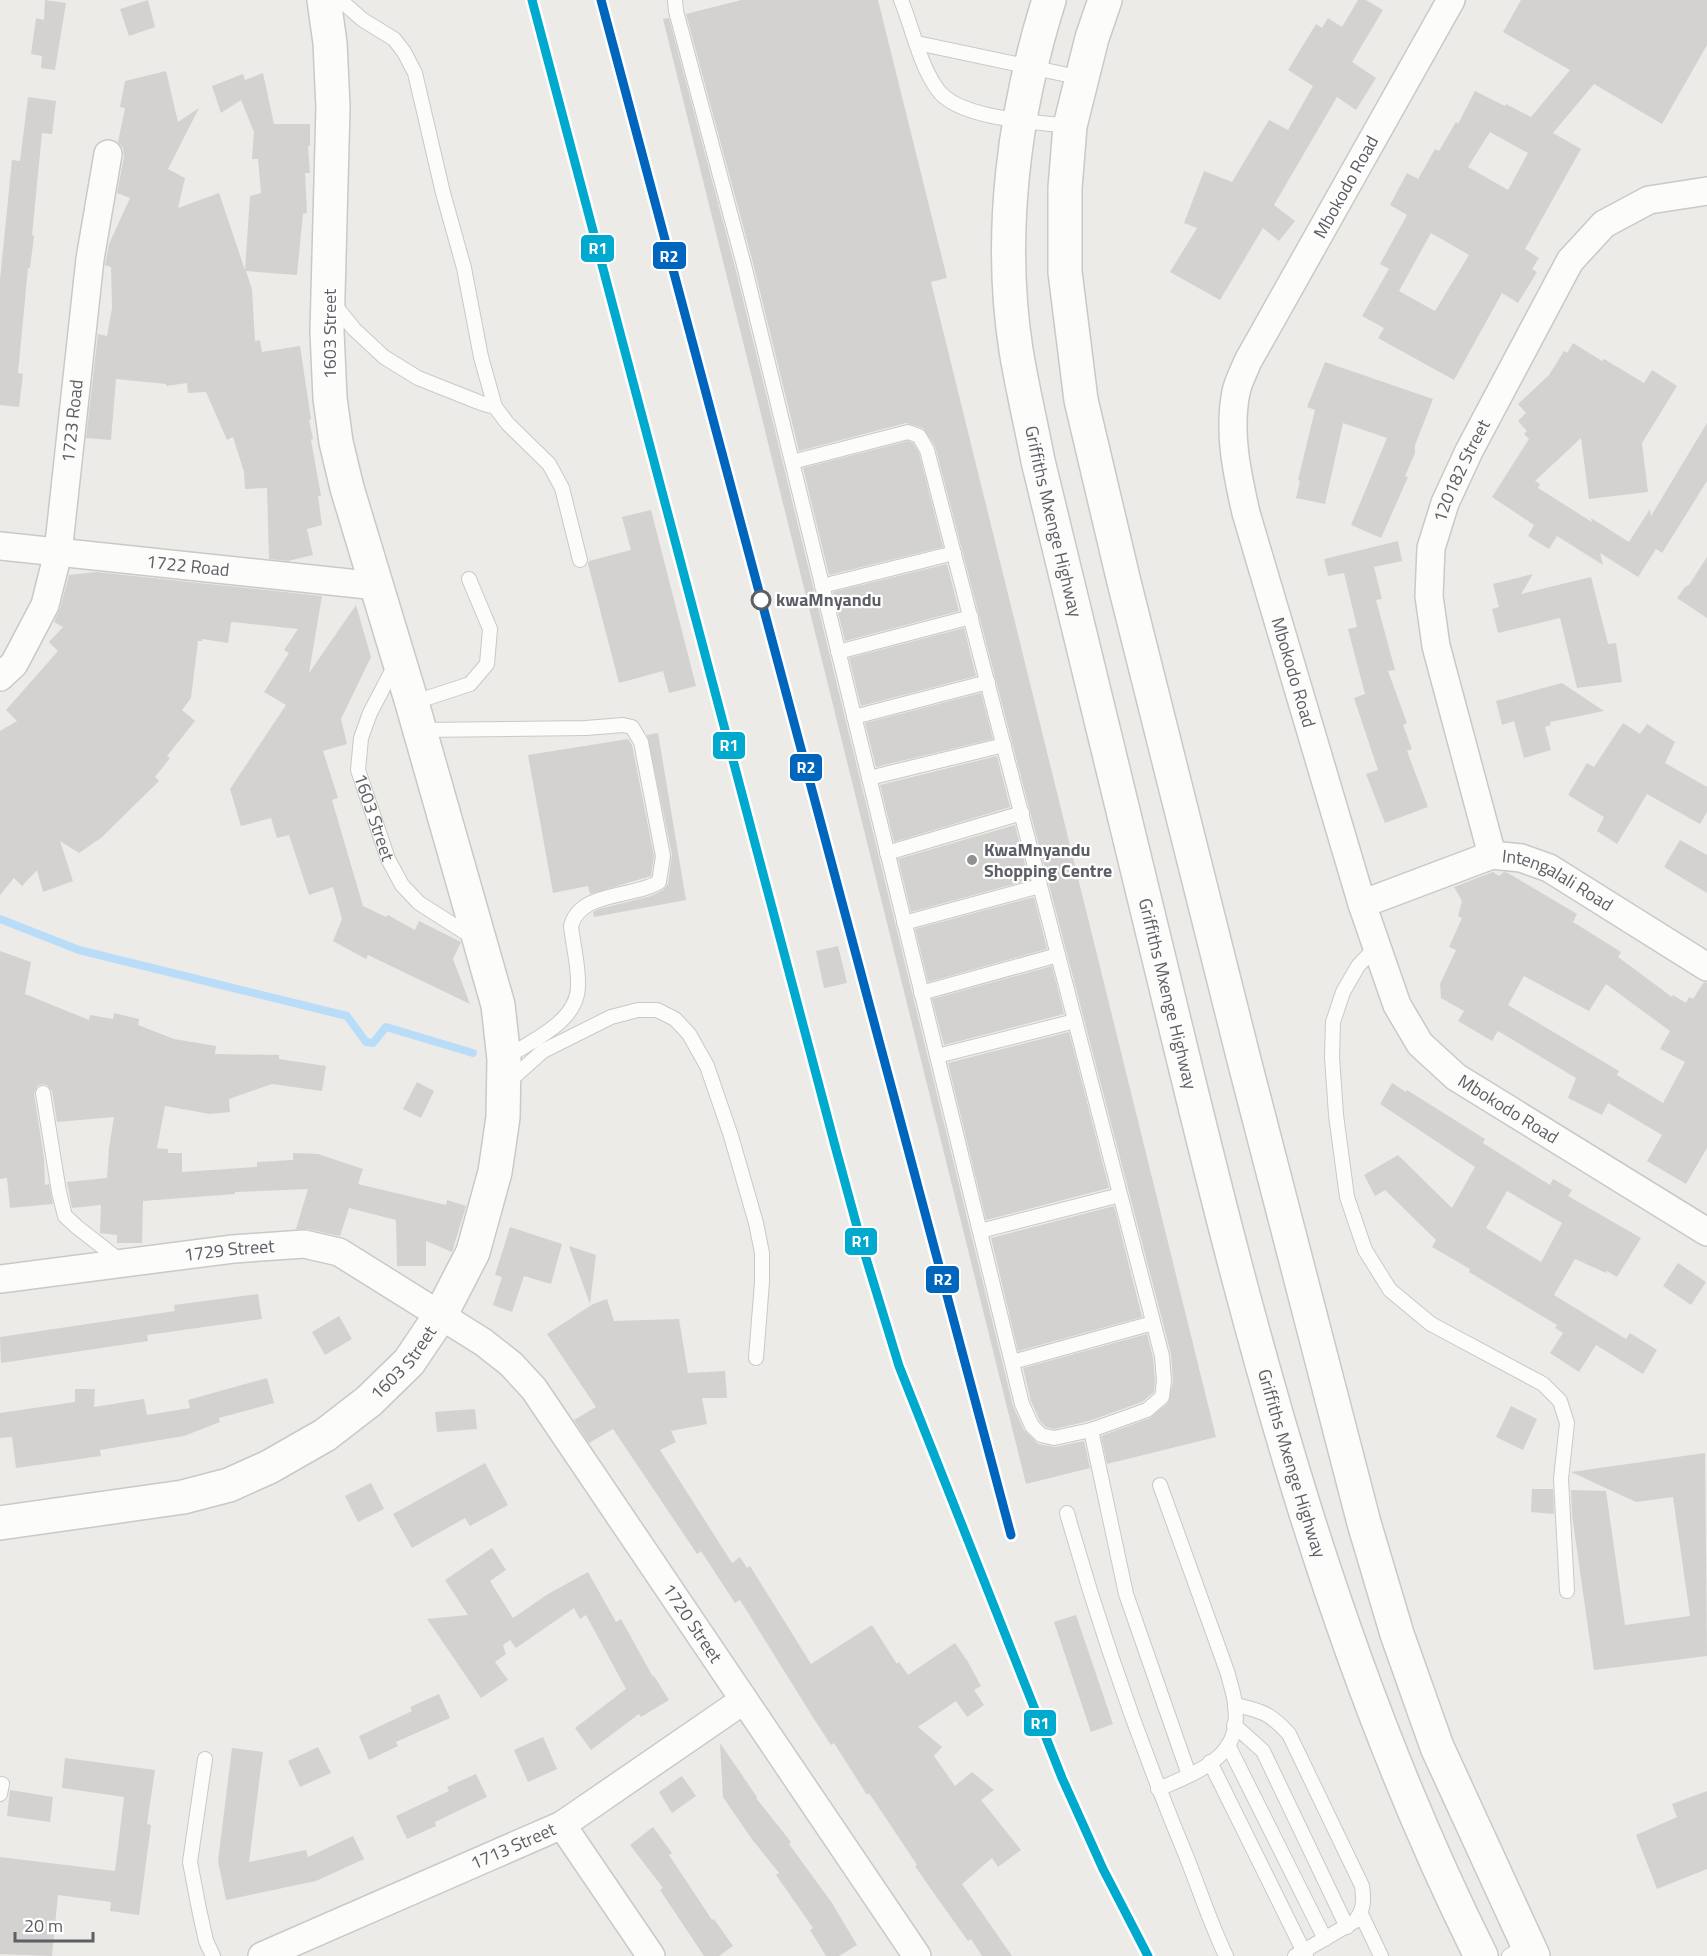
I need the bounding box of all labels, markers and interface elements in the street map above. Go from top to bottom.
street label: Mbokodo Road [1306,130,1385,243]
line badge: R1 [580,234,615,263]
text: R1 [589,236,607,260]
line badge: R2 [652,241,687,270]
text: R2 [660,244,678,268]
street label: 1603 Street [316,288,343,379]
street label: 1723 Road [54,378,90,464]
street label: 120182 Street [1426,414,1497,526]
street label: Griffiths Mxenge Highway [1018,423,1089,620]
street label: 1722 Road [145,548,231,583]
place label: kwaMnyandu [776,586,882,613]
marker: kwaMnyandu [751,590,771,610]
street label: Mbokodo Road [1265,614,1323,731]
line badge: R1 [712,731,746,760]
text: R1 [720,733,738,757]
line badge: R2 [789,753,823,782]
text: R2 [797,755,815,779]
street label: 1603 Street [347,770,402,865]
place label: KwaMnyandu Shopping Centre [984,836,1112,884]
street label: Intengalali Road [1501,842,1618,918]
marker: KwaMnyandu Shopping Centre [965,853,979,867]
street label: Griffiths Mxenge Highway [1132,895,1204,1092]
street label: Mbokodo Road [1453,1067,1564,1150]
line badge: R1 [844,1227,878,1256]
text: R1 [852,1229,870,1253]
street label: 1729 Street [182,1232,276,1268]
line badge: R2 [925,1265,960,1294]
text: R2 [934,1267,952,1291]
street label: 1603 Street [364,1319,443,1406]
street label: Griffiths Mxenge Highway [1251,1366,1334,1562]
street label: 1720 Street [656,1578,730,1669]
line badge: R1 [1023,1709,1057,1737]
text: R1 [1031,1711,1049,1735]
street label: 1713 Street [466,1815,561,1876]
scale bar [15,1905,93,1943]
text: 20 m [24,1912,63,1939]

